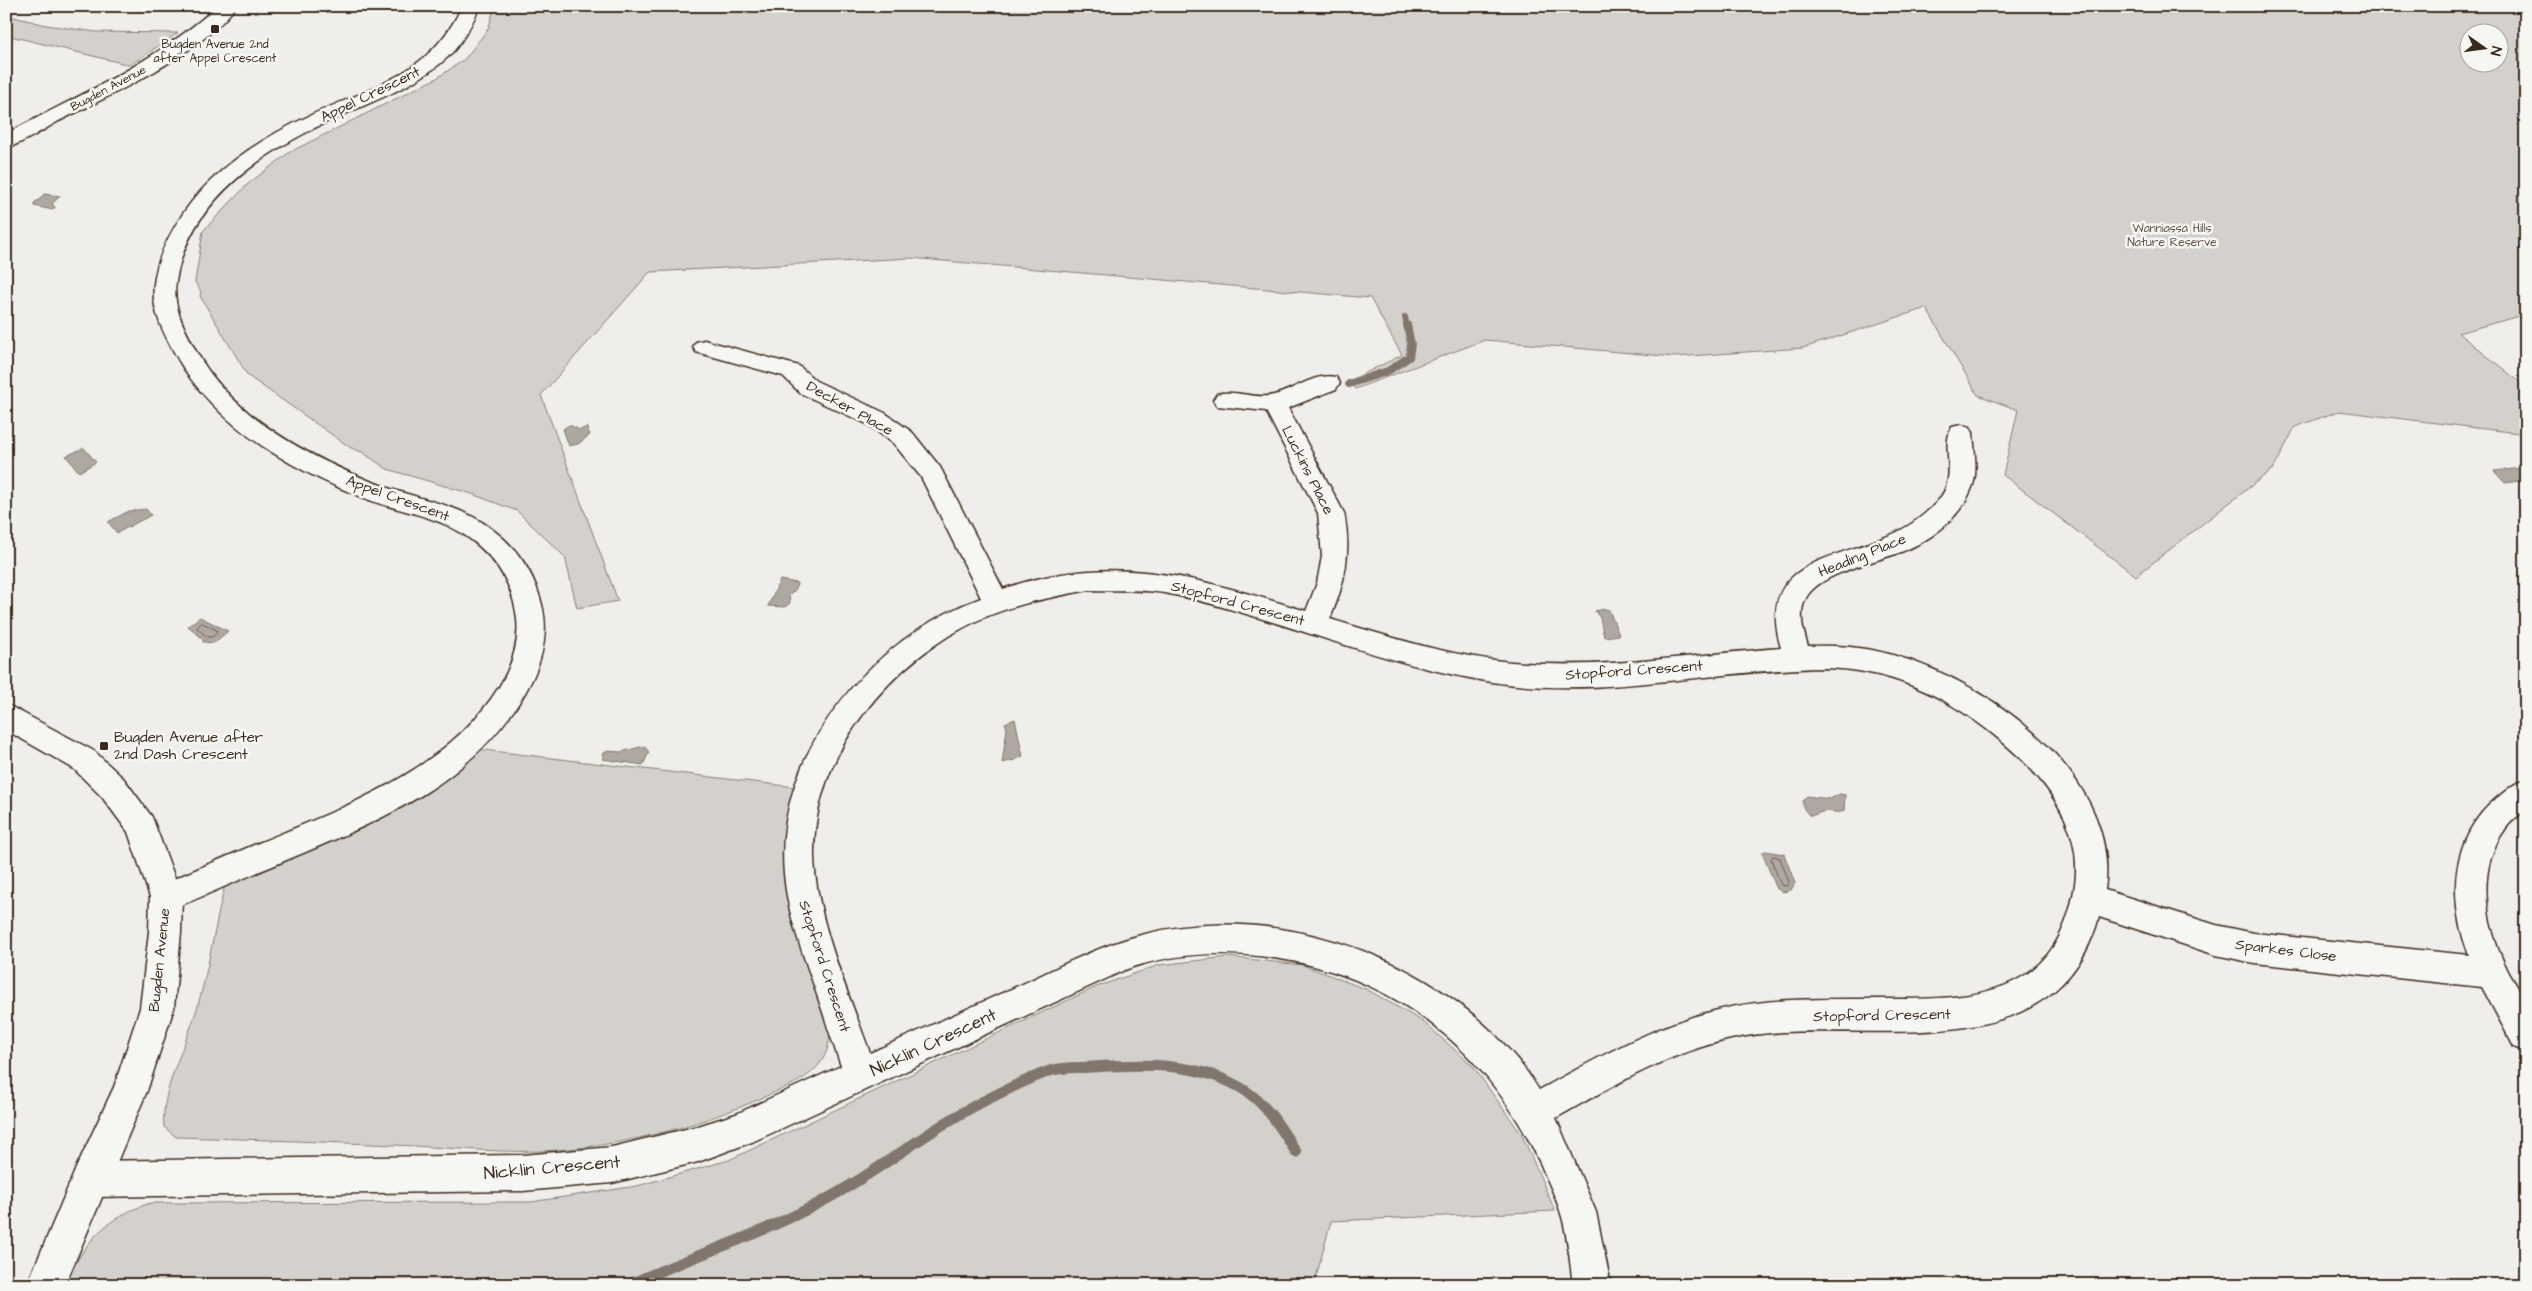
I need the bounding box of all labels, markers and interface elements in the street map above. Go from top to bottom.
north arrow [2460,22,2510,72]
marker: Bugden Avenue 2nd after Appel Crescent [209,23,221,35]
place label: Bugden Avenue 2nd after Appel Crescent [154,36,277,67]
text: N [2485,44,2506,58]
street label: Bugden Avenue [67,61,150,116]
street label: Appel Crescent [317,61,424,128]
park label: Wanniassa Hills Nature Reserve [2127,220,2217,251]
street label: Decker Place [803,376,897,441]
street label: Luckins Place [1276,422,1339,518]
street label: Appel Crescent [343,470,452,527]
street label: Heading Place [1815,528,1910,584]
street label: Stopford Crescent [1169,576,1307,631]
street label: Stopford Crescent [1565,655,1703,686]
place label: Bugden Avenue after 2nd Dash Crescent [114,727,263,765]
marker: Bugden Avenue after 2nd Dash Crescent [98,740,110,752]
street label: Stopford Crescent [793,898,856,1035]
street label: Bugden Avenue [144,907,176,1013]
street label: Sparkes Close [2234,934,2338,967]
street label: Nicklin Crescent [866,1002,1001,1083]
street label: Stopford Crescent [1813,1004,1951,1027]
street label: Nicklin Crescent [483,1149,622,1186]

